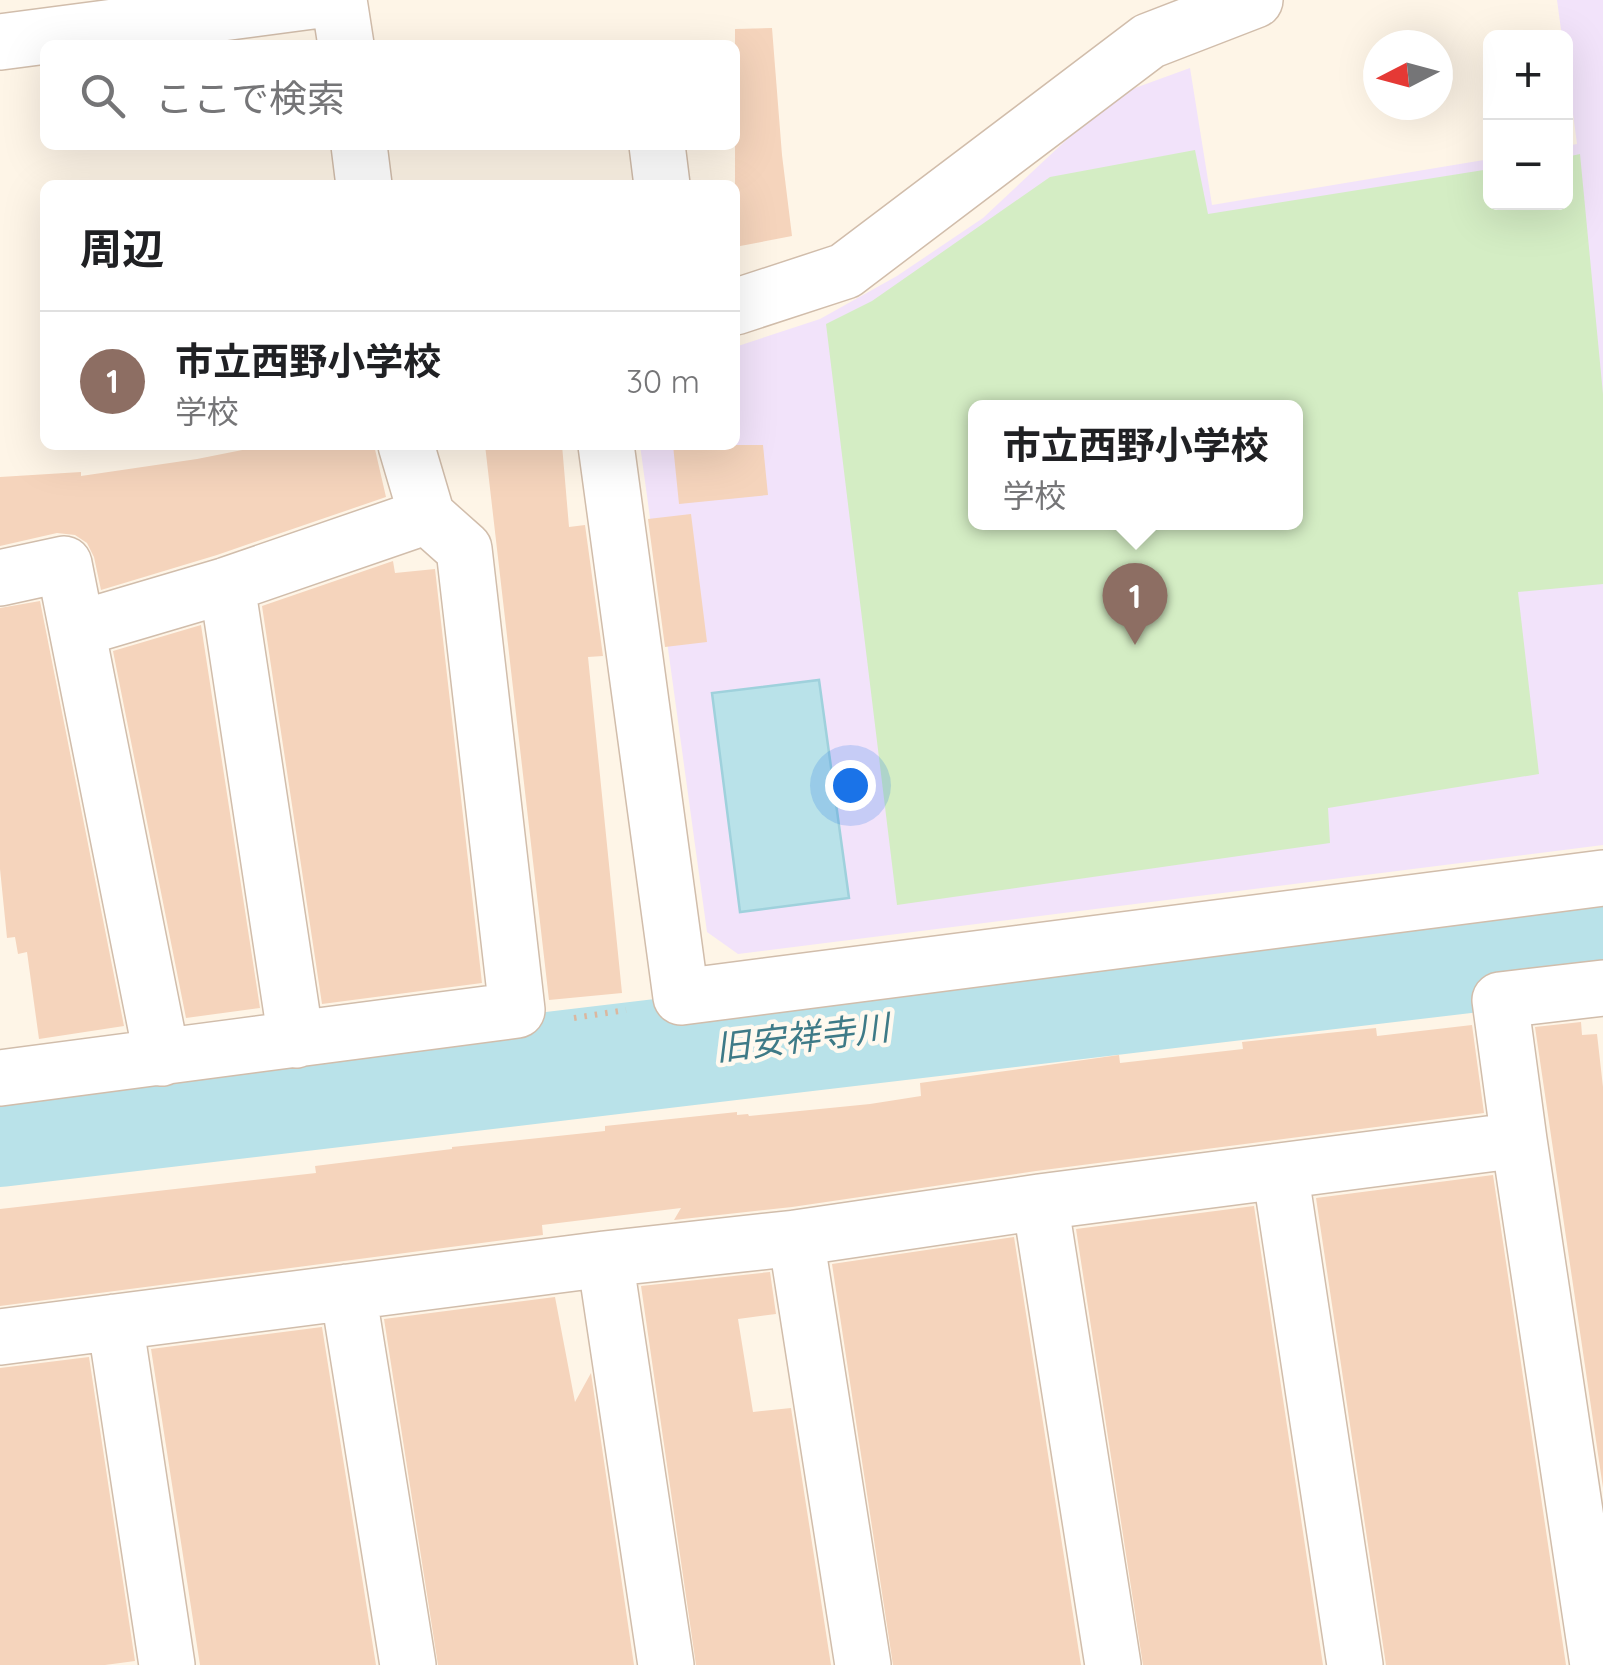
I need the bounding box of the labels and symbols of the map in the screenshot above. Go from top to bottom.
north arrow [1363,30,1453,120]
pin: 1 [1102,562,1168,645]
your location [825,760,876,811]
water label: 旧安祥寺川 [712,1004,895,1070]

